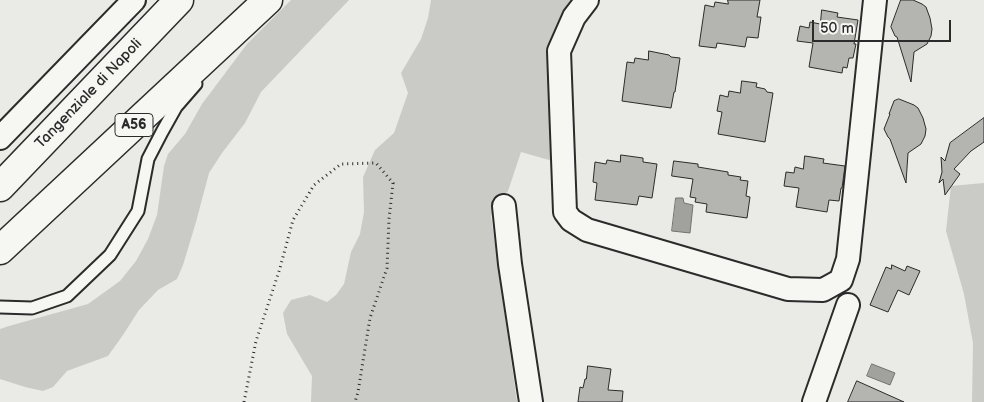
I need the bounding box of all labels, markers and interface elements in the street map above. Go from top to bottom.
scale bar [814,10,953,42]
text: 50 m [820,19,854,38]
street label: Tangenziale di Napoli [32,35,146,153]
road number: A56 [115,114,153,136]

